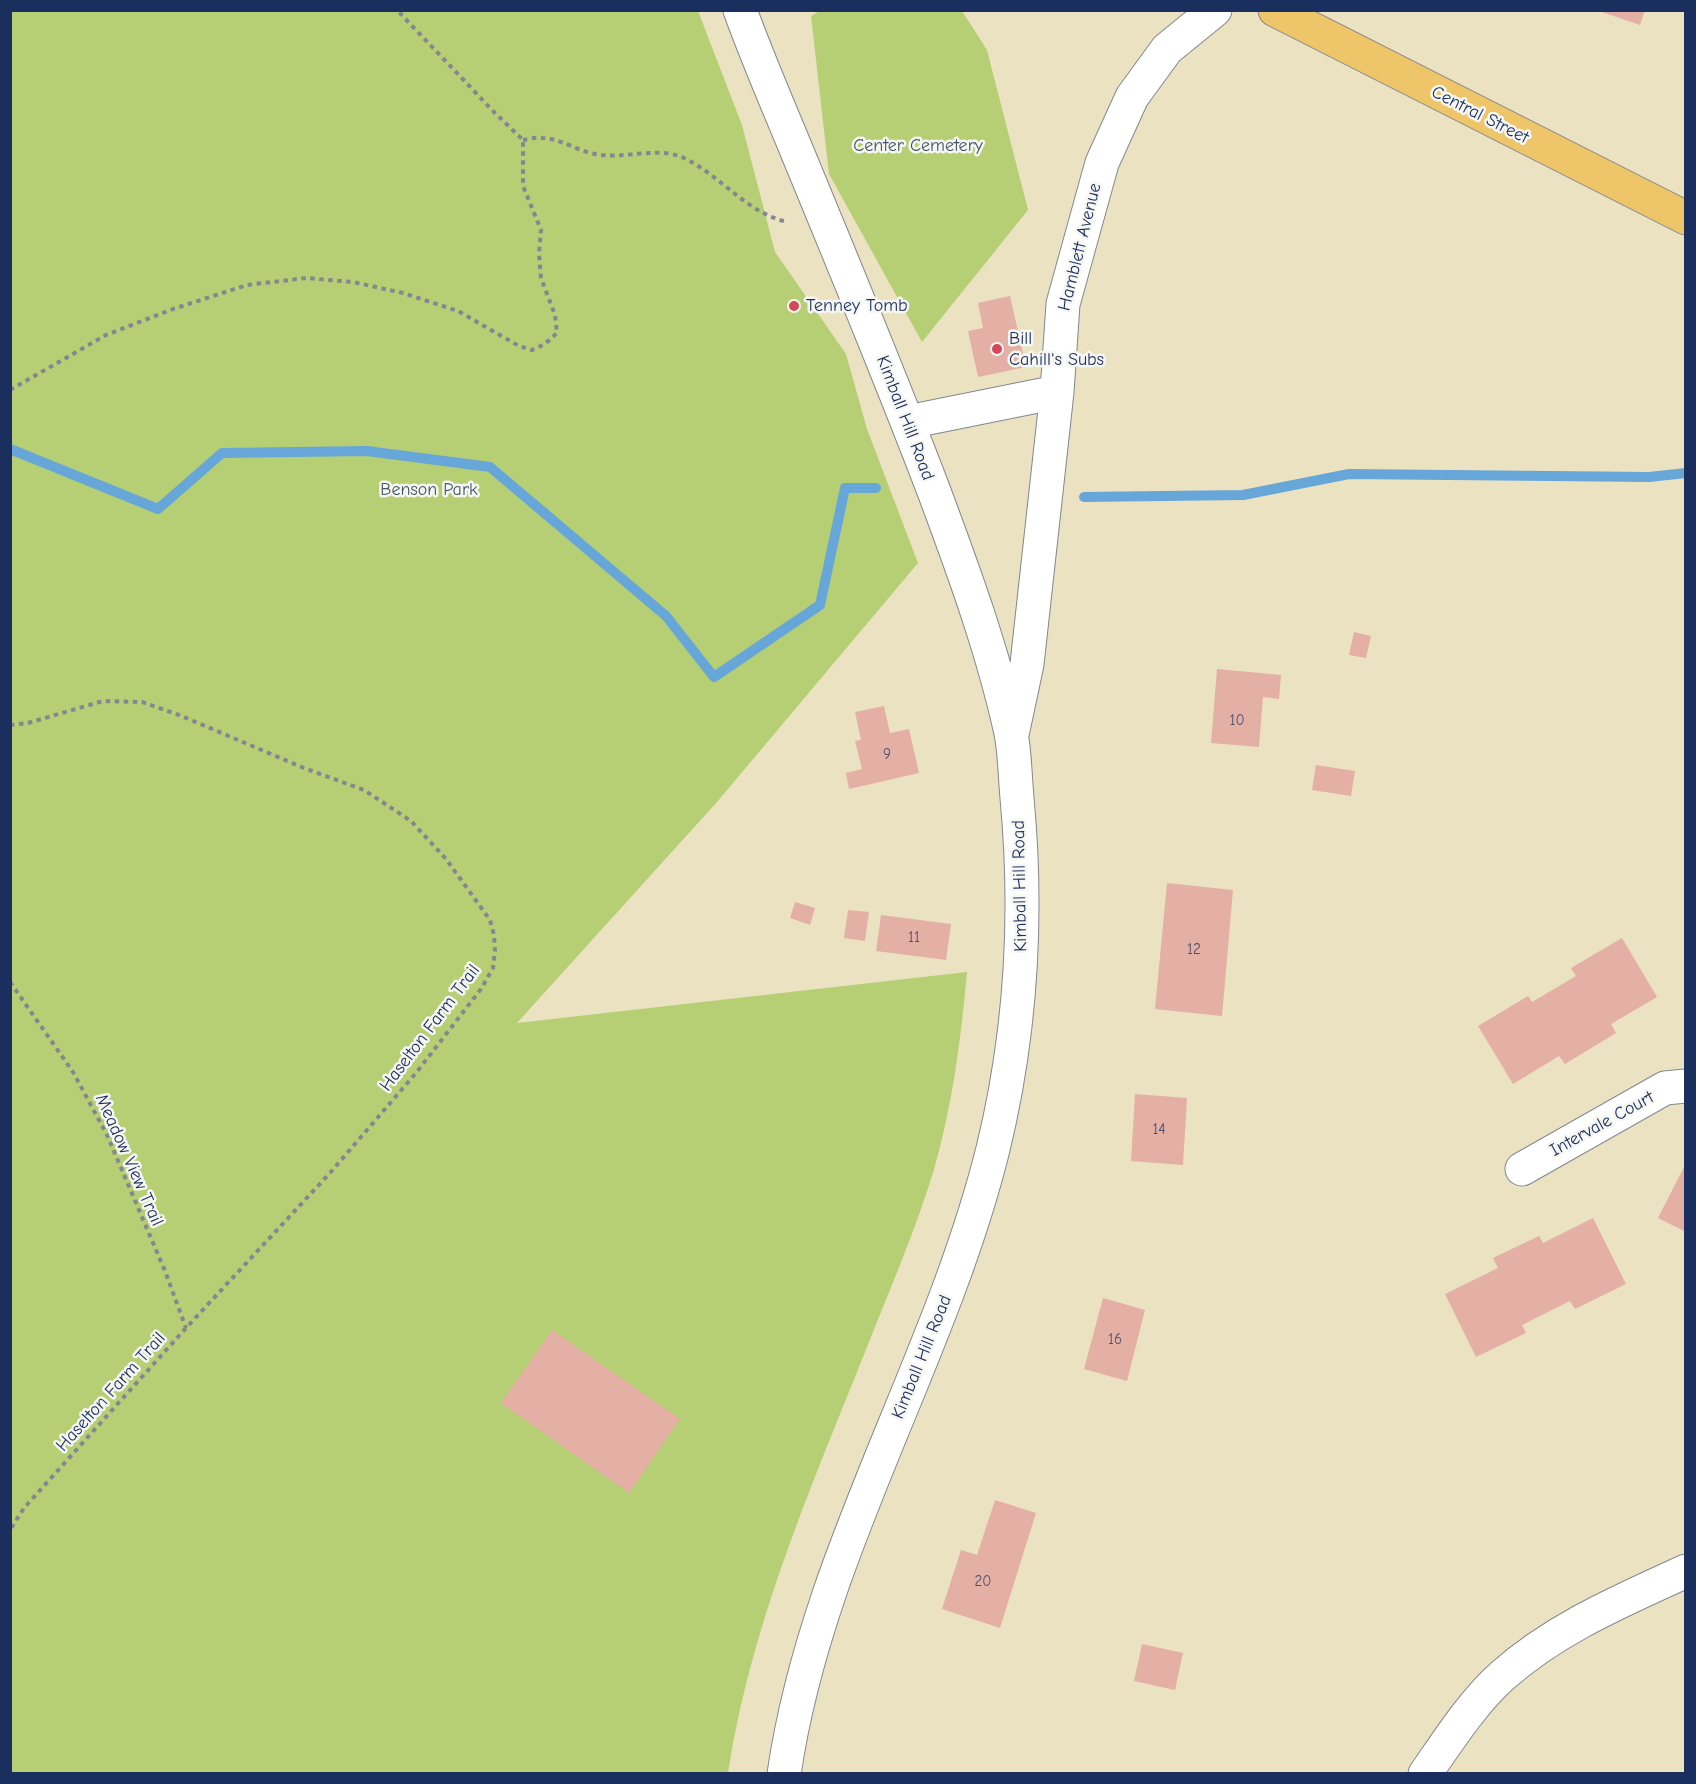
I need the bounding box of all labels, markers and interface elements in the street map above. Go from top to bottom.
street label: Central Street [1428,81,1532,149]
park label: Center Cemetery [853,135,983,157]
street label: Hamblett Avenue [1054,181,1106,313]
place label: Tenney Tomb [806,295,908,317]
marker: Tenney Tomb [787,299,801,313]
place label: Bill Cahill's Subs [1009,328,1104,370]
marker: Bill Cahill's Subs [990,342,1004,356]
street label: Kimball Hill Road [871,353,939,483]
park label: Benson Park [380,479,478,501]
house number: 10 [1229,712,1245,730]
house number: 9 [883,746,891,764]
street label: Kimball Hill Road [1008,820,1032,952]
house number: 11 [908,929,920,947]
house number: 12 [1187,941,1201,959]
street label: Haselton Farm Trail [375,960,485,1096]
street label: Intervale Court [1546,1087,1658,1161]
street label: Meadow View Trail [90,1091,168,1229]
house number: 14 [1152,1121,1166,1139]
street label: Kimball Hill Road [887,1292,957,1422]
street label: Haselton Farm Trail [52,1328,170,1456]
house number: 16 [1108,1331,1122,1349]
house number: 20 [975,1573,991,1591]

